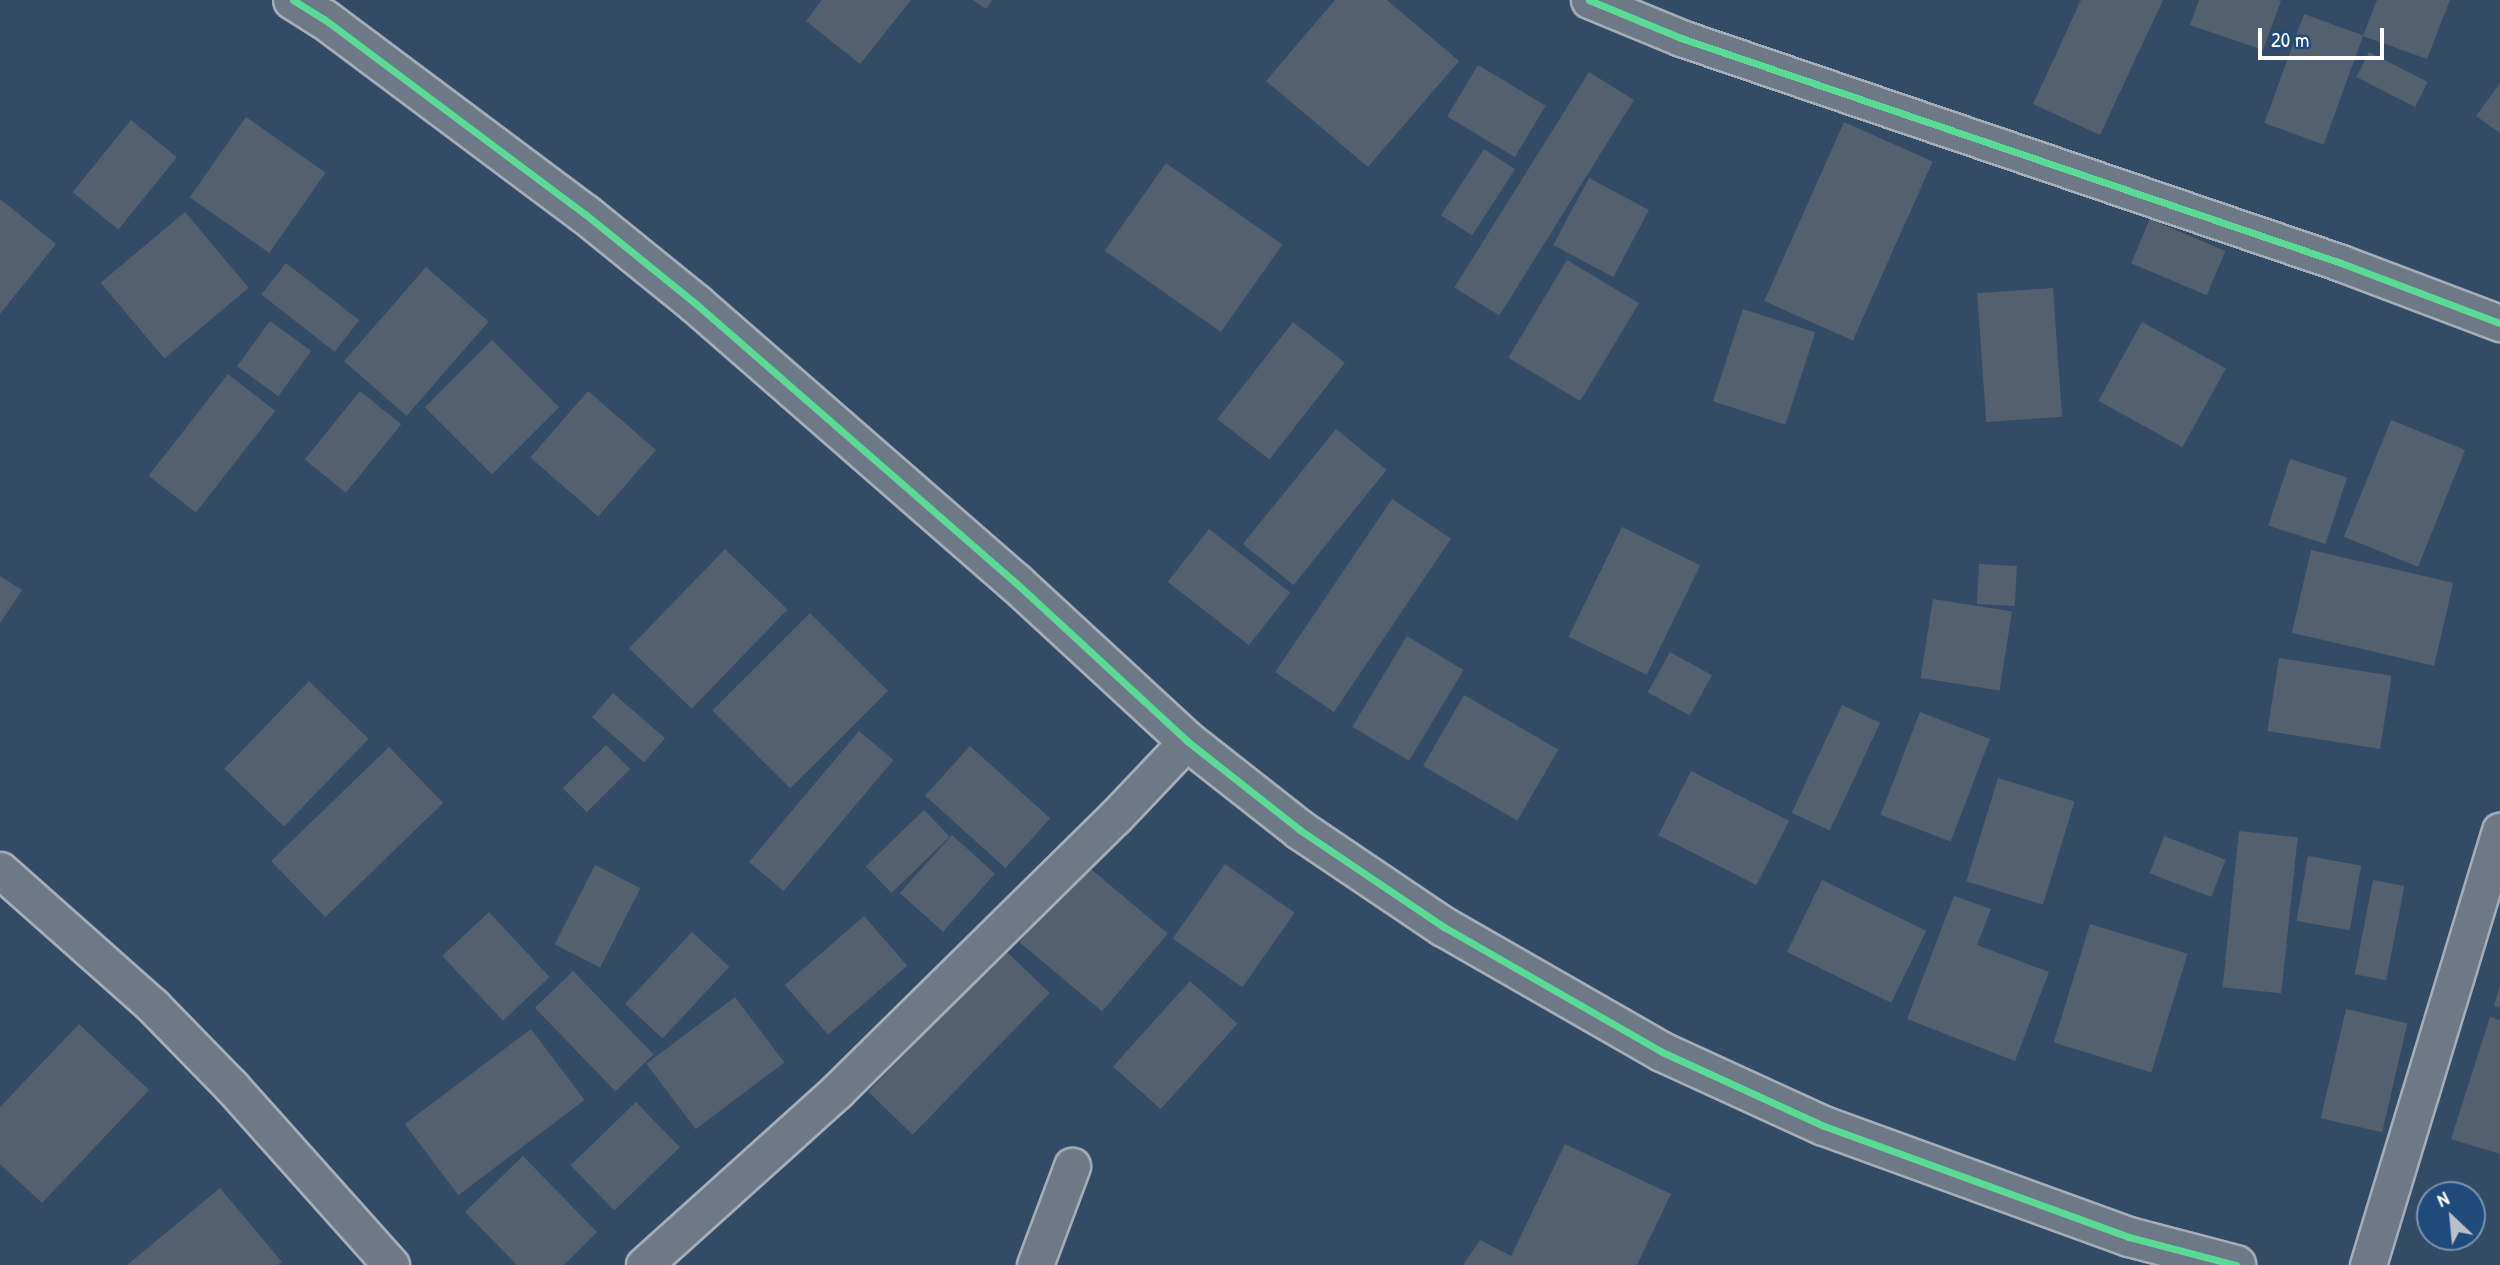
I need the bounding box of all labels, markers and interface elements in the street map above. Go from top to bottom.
scale bar [2262,14,2388,58]
text: 20 m [2271,25,2309,54]
north arrow [2416,1181,2486,1251]
text: N [2432,1185,2453,1213]

